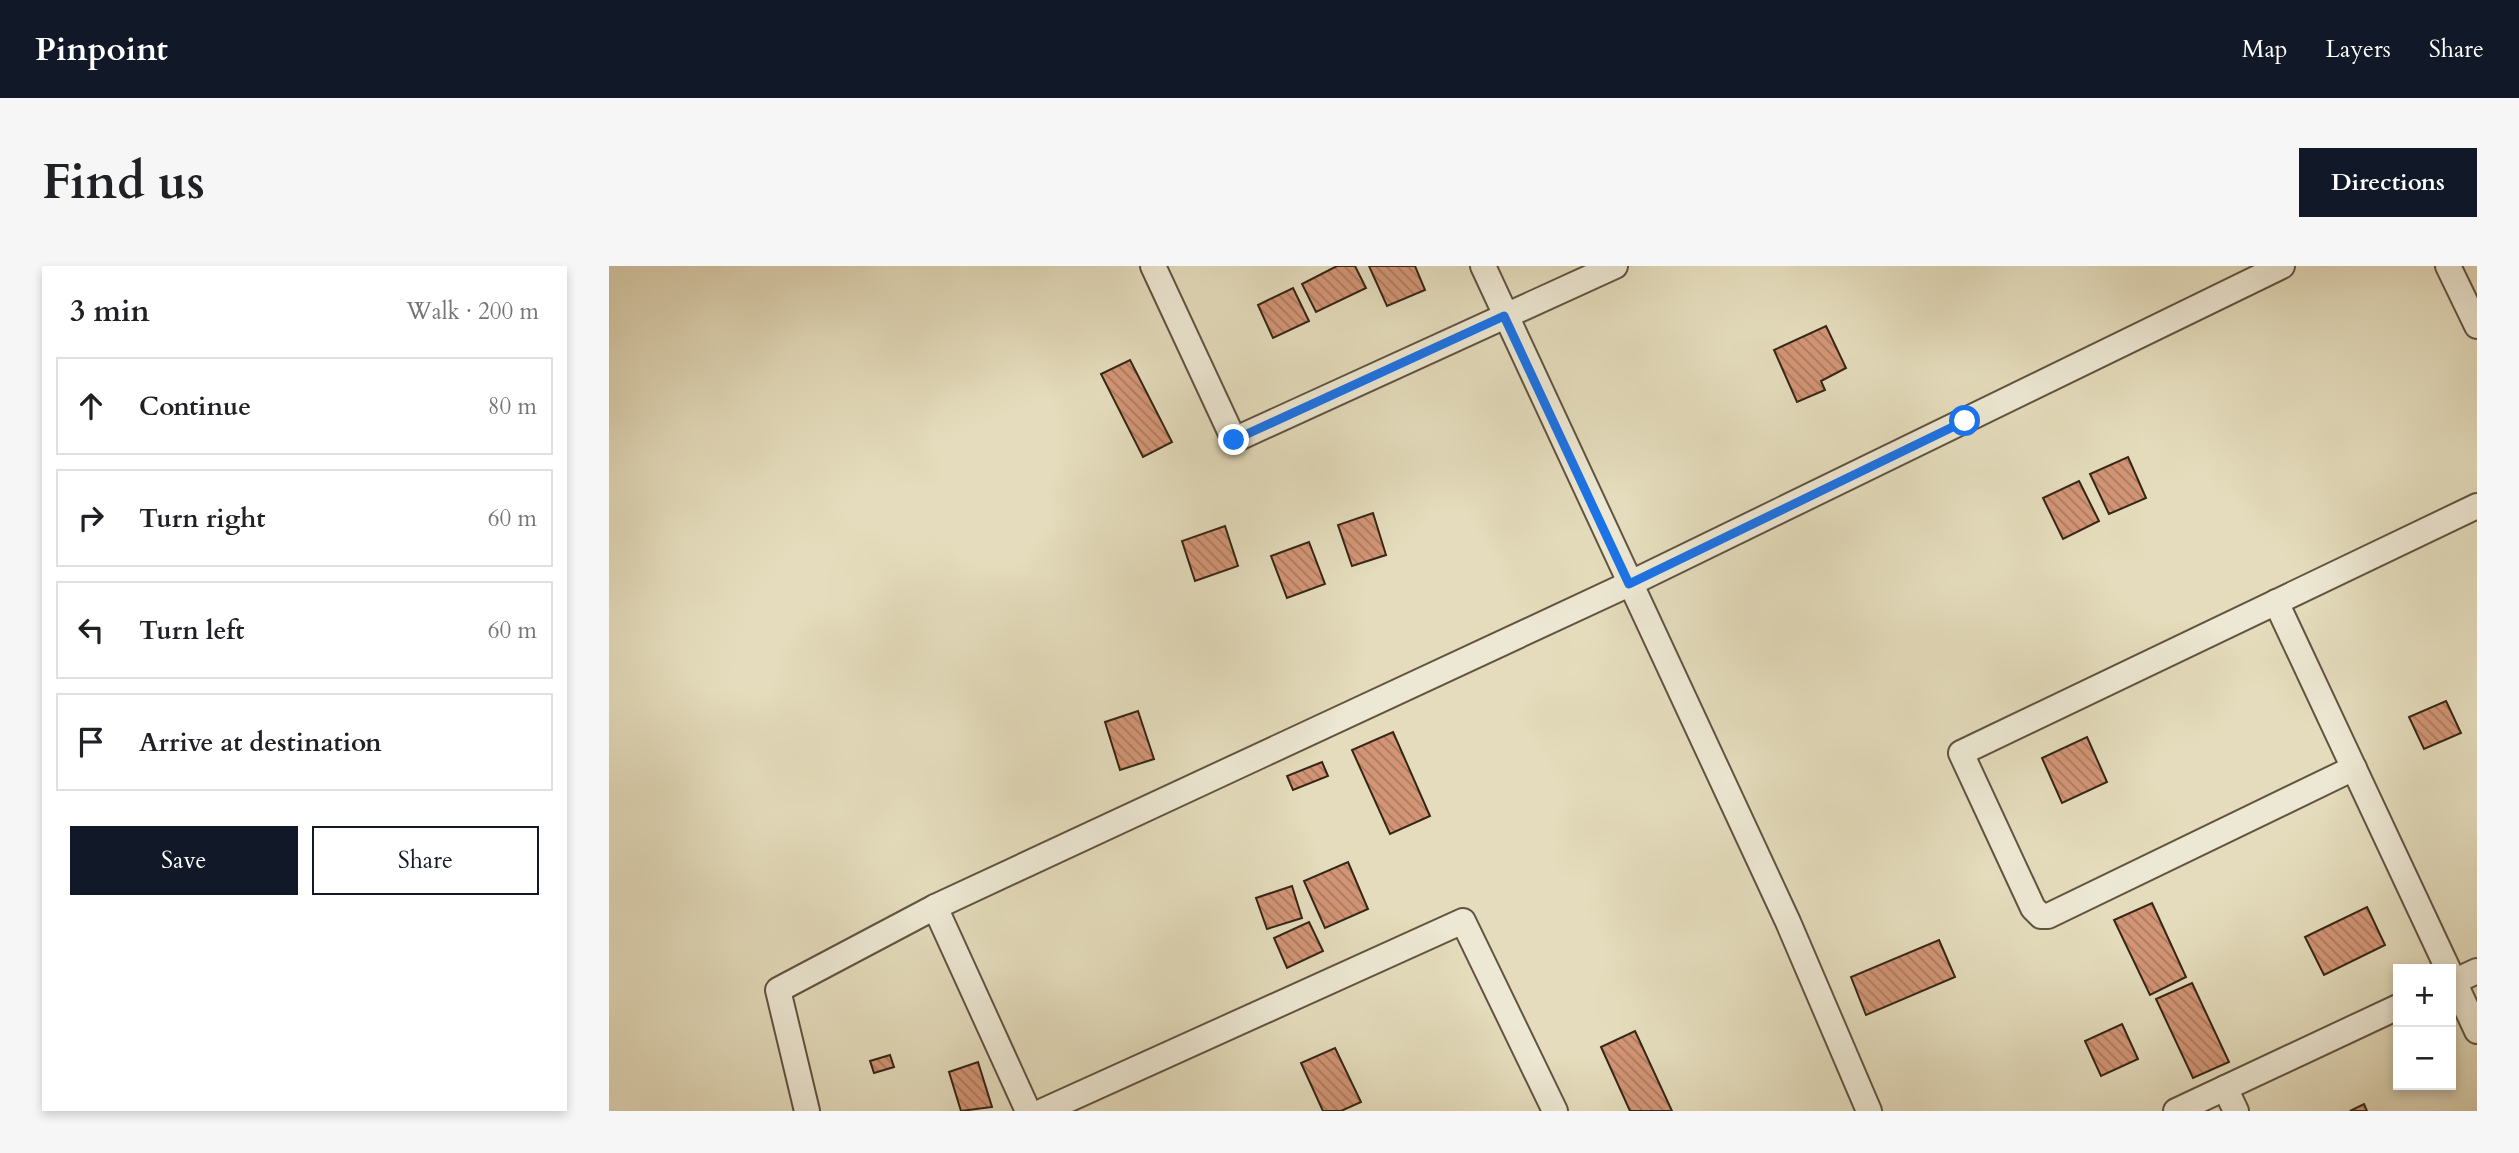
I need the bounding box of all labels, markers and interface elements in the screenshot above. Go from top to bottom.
text: Pinpoint [35,27,168,72]
text: Map [2242,33,2288,66]
text: Layers [2326,33,2391,66]
text: Share [2429,33,2484,66]
button: Directions [2299,148,2477,217]
text: Find us [42,149,205,216]
text: 3 min [70,291,150,332]
text: Walk · 200 m [406,296,539,327]
icon: ahead [72,387,110,425]
text: Continue [139,389,251,424]
text: 80 m [488,391,537,422]
route start [1949,405,1980,436]
route end [1218,424,1249,455]
icon: right [72,499,110,537]
text: Turn right [139,501,266,536]
text: 60 m [488,503,537,534]
icon: left [72,611,110,649]
text: Turn left [139,613,244,648]
text: 60 m [488,615,537,646]
icon: arrive [72,723,110,761]
text: Arrive at destination [139,725,382,760]
button: Save [70,826,298,895]
button: Share [312,826,539,895]
map controls [2393,964,2456,1090]
button: + [2393,964,2456,1027]
button: − [2393,1027,2456,1090]

